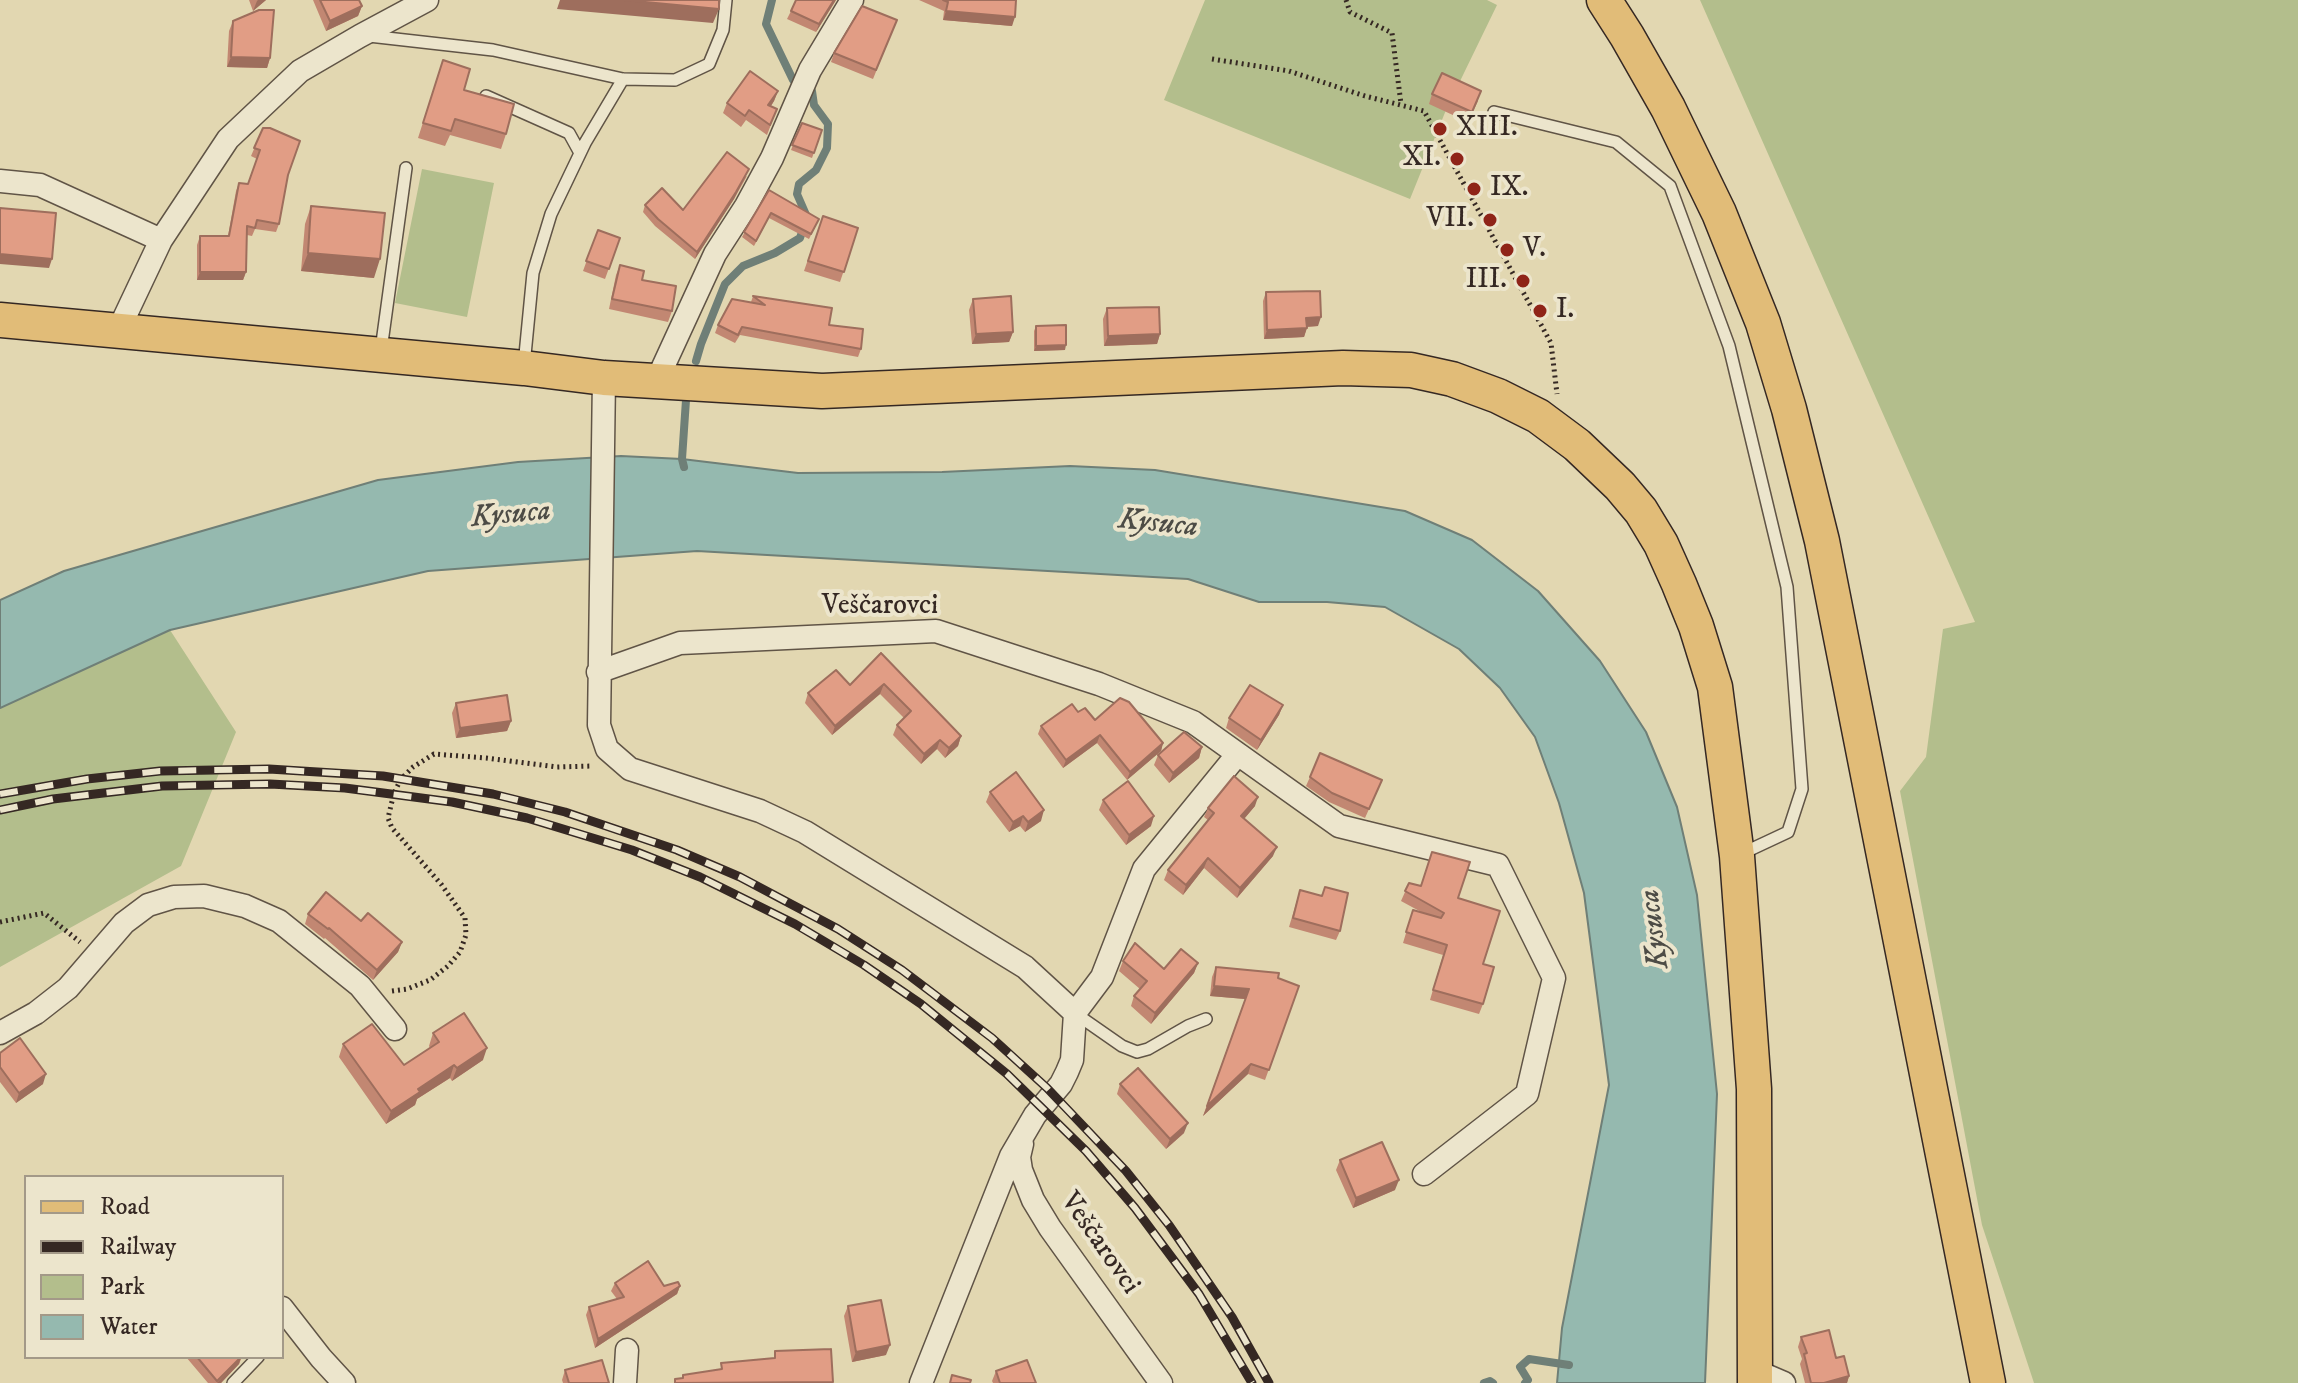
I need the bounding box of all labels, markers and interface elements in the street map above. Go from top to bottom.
place label: XIII. [1456,112,1518,146]
marker: XIII. [1431,120,1449,138]
place label: XI. [1403,142,1441,176]
marker: XI. [1448,150,1466,168]
place label: IX. [1490,172,1528,206]
marker: IX. [1465,180,1483,198]
place label: VII. [1427,203,1474,237]
marker: VII. [1481,211,1499,229]
place label: V. [1523,233,1546,267]
marker: V. [1498,241,1516,259]
place label: III. [1466,264,1507,298]
marker: III. [1514,272,1532,290]
place label: I. [1556,294,1574,328]
marker: I. [1531,302,1549,320]
water label: Kysuca [470,495,552,537]
water label: Kysuca [1116,503,1200,547]
street label: Veščarovci [822,590,938,624]
water label: Kysuca [1633,887,1679,971]
legend [24,1175,284,1359]
street label: Veščarovci [1052,1187,1146,1301]
text: Road [100,1192,150,1222]
text: Railway [100,1232,176,1262]
text: Park [100,1272,145,1302]
text: Water [100,1312,157,1342]

